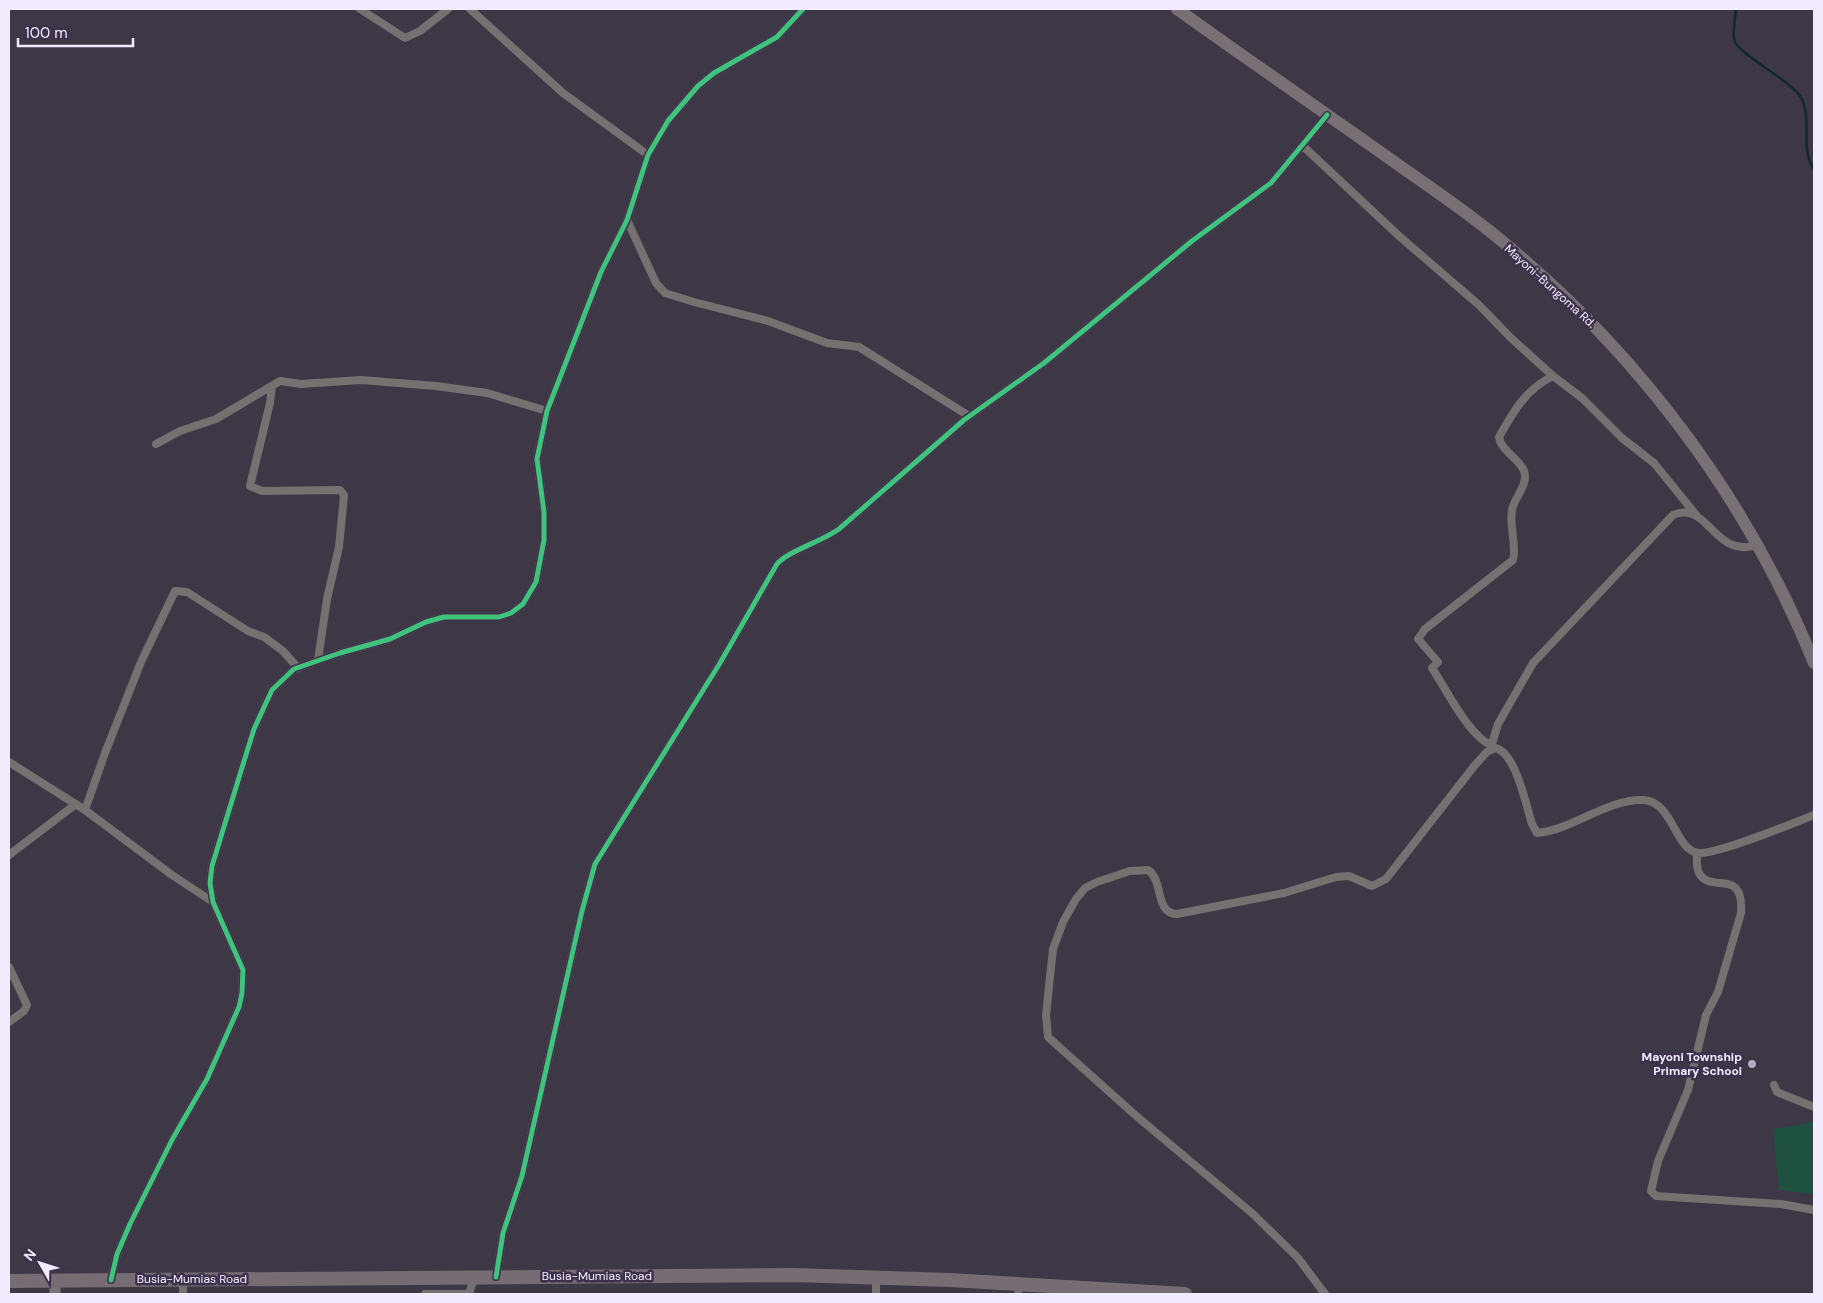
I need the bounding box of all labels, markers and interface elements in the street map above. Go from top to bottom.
scale bar [18,15,132,47]
text: 100 m [25,23,68,43]
street label: Mayoni-Bungoma Rd. [1501,241,1599,331]
place label: Mayoni Township Primary School [1642,1049,1742,1079]
marker: Mayoni Township Primary School [1746,1058,1758,1070]
north arrow [15,1238,65,1288]
text: N [20,1245,40,1264]
street label: Busia-Mumias Road [542,1268,652,1284]
street label: Busia-Mumias Road [137,1271,247,1287]

